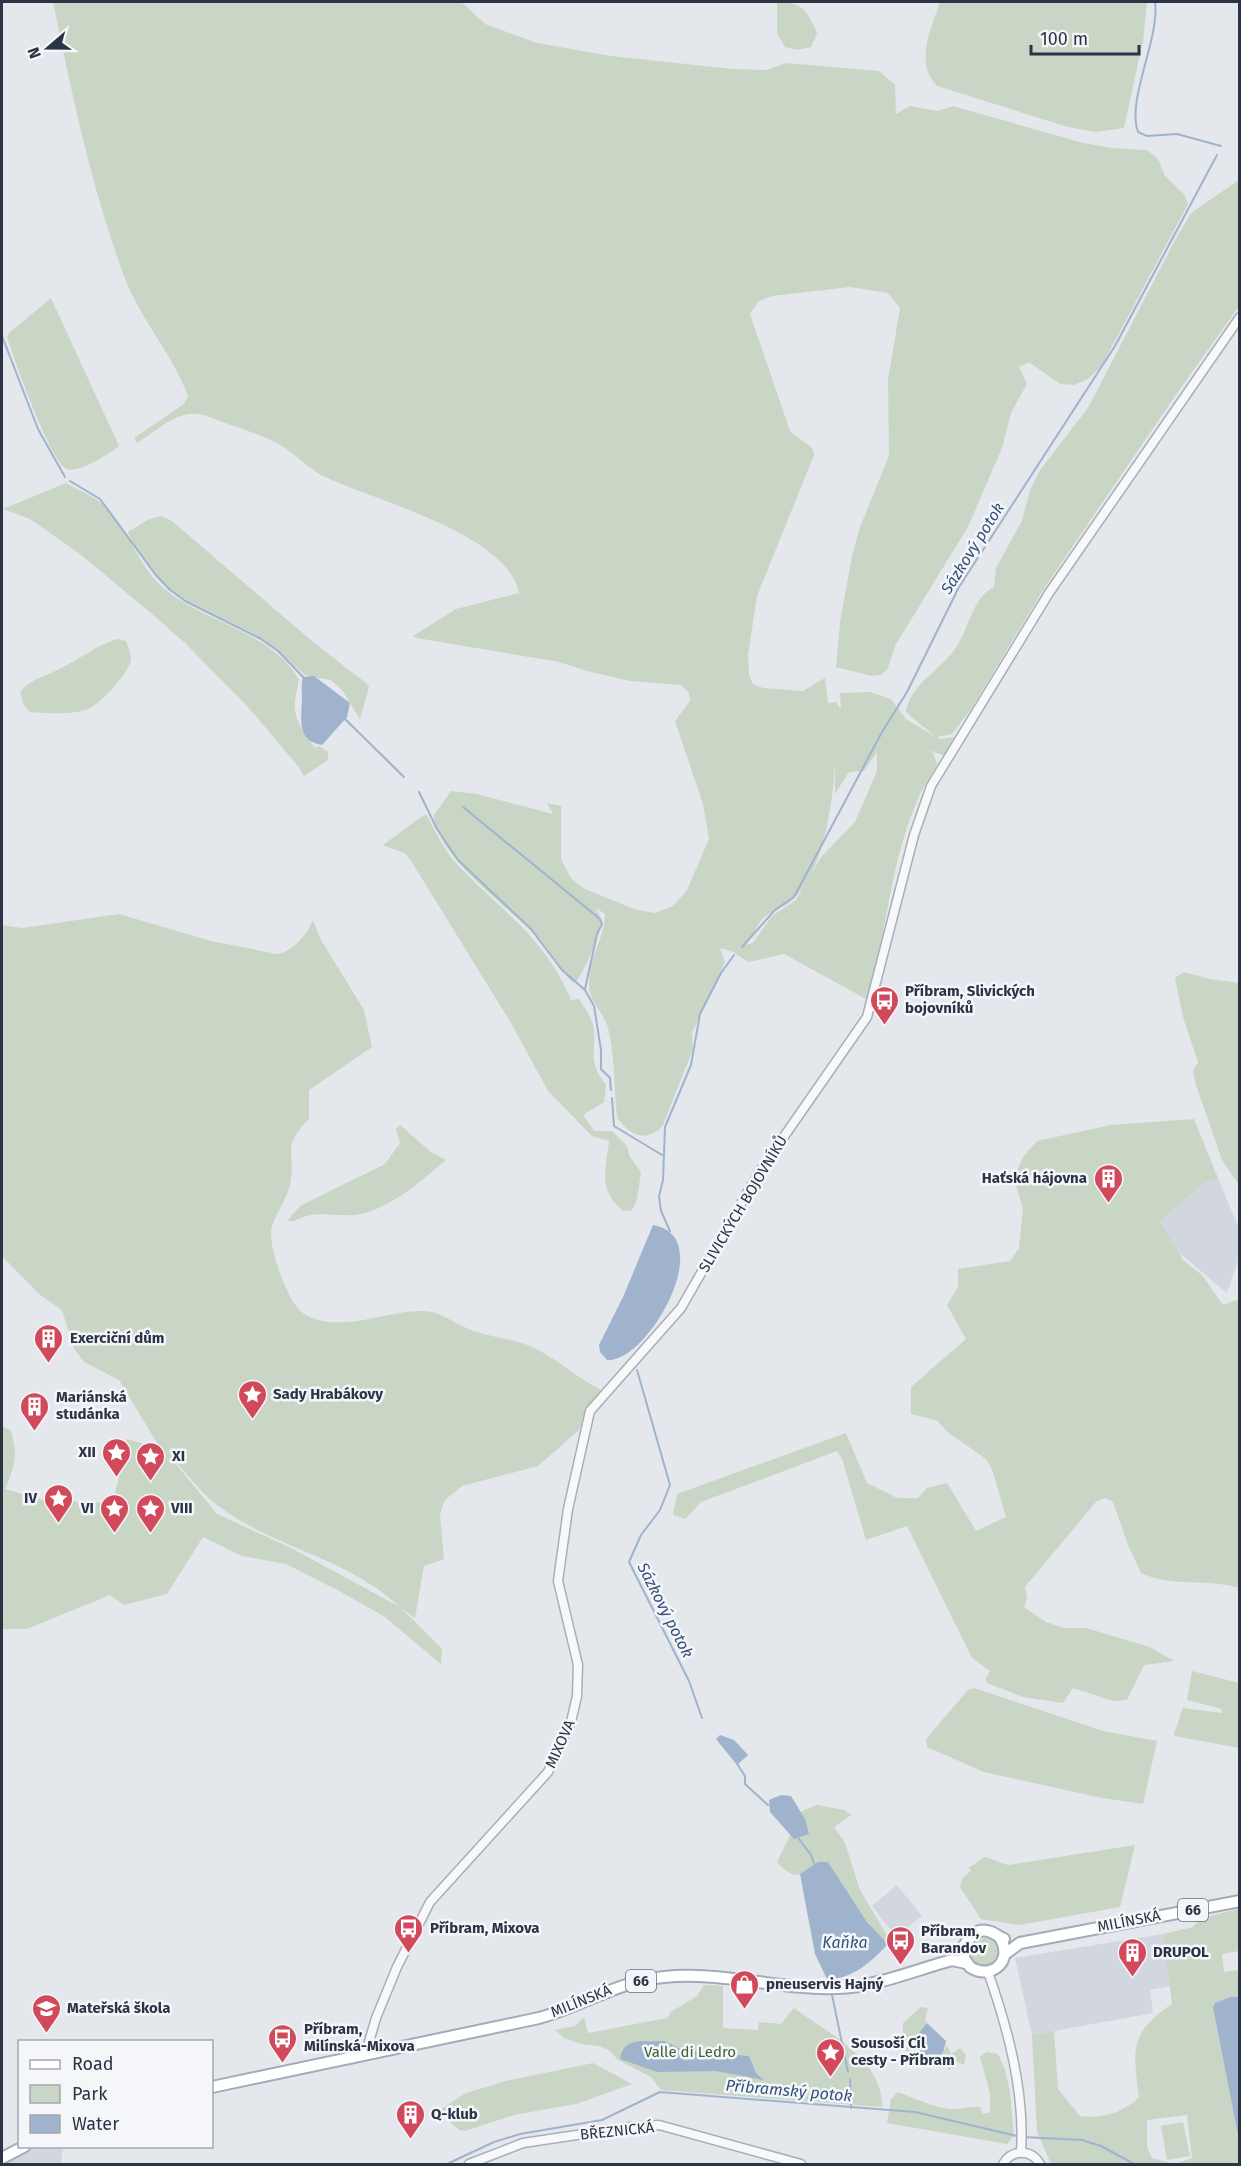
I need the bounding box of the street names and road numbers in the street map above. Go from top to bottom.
street label: SLIVICKÝCH BOJOVNÍKŮ [694,1132,791,1276]
street label: MIXOVA [541,1717,579,1771]
road number: 66 [1178,1899,1208,1921]
street label: MILÍNSKÁ [1096,1906,1162,1936]
road number: 66 [626,1970,656,1992]
street label: MILÍNSKÁ [548,1981,614,2021]
street label: BŘEZNICKÁ [579,2118,655,2144]

